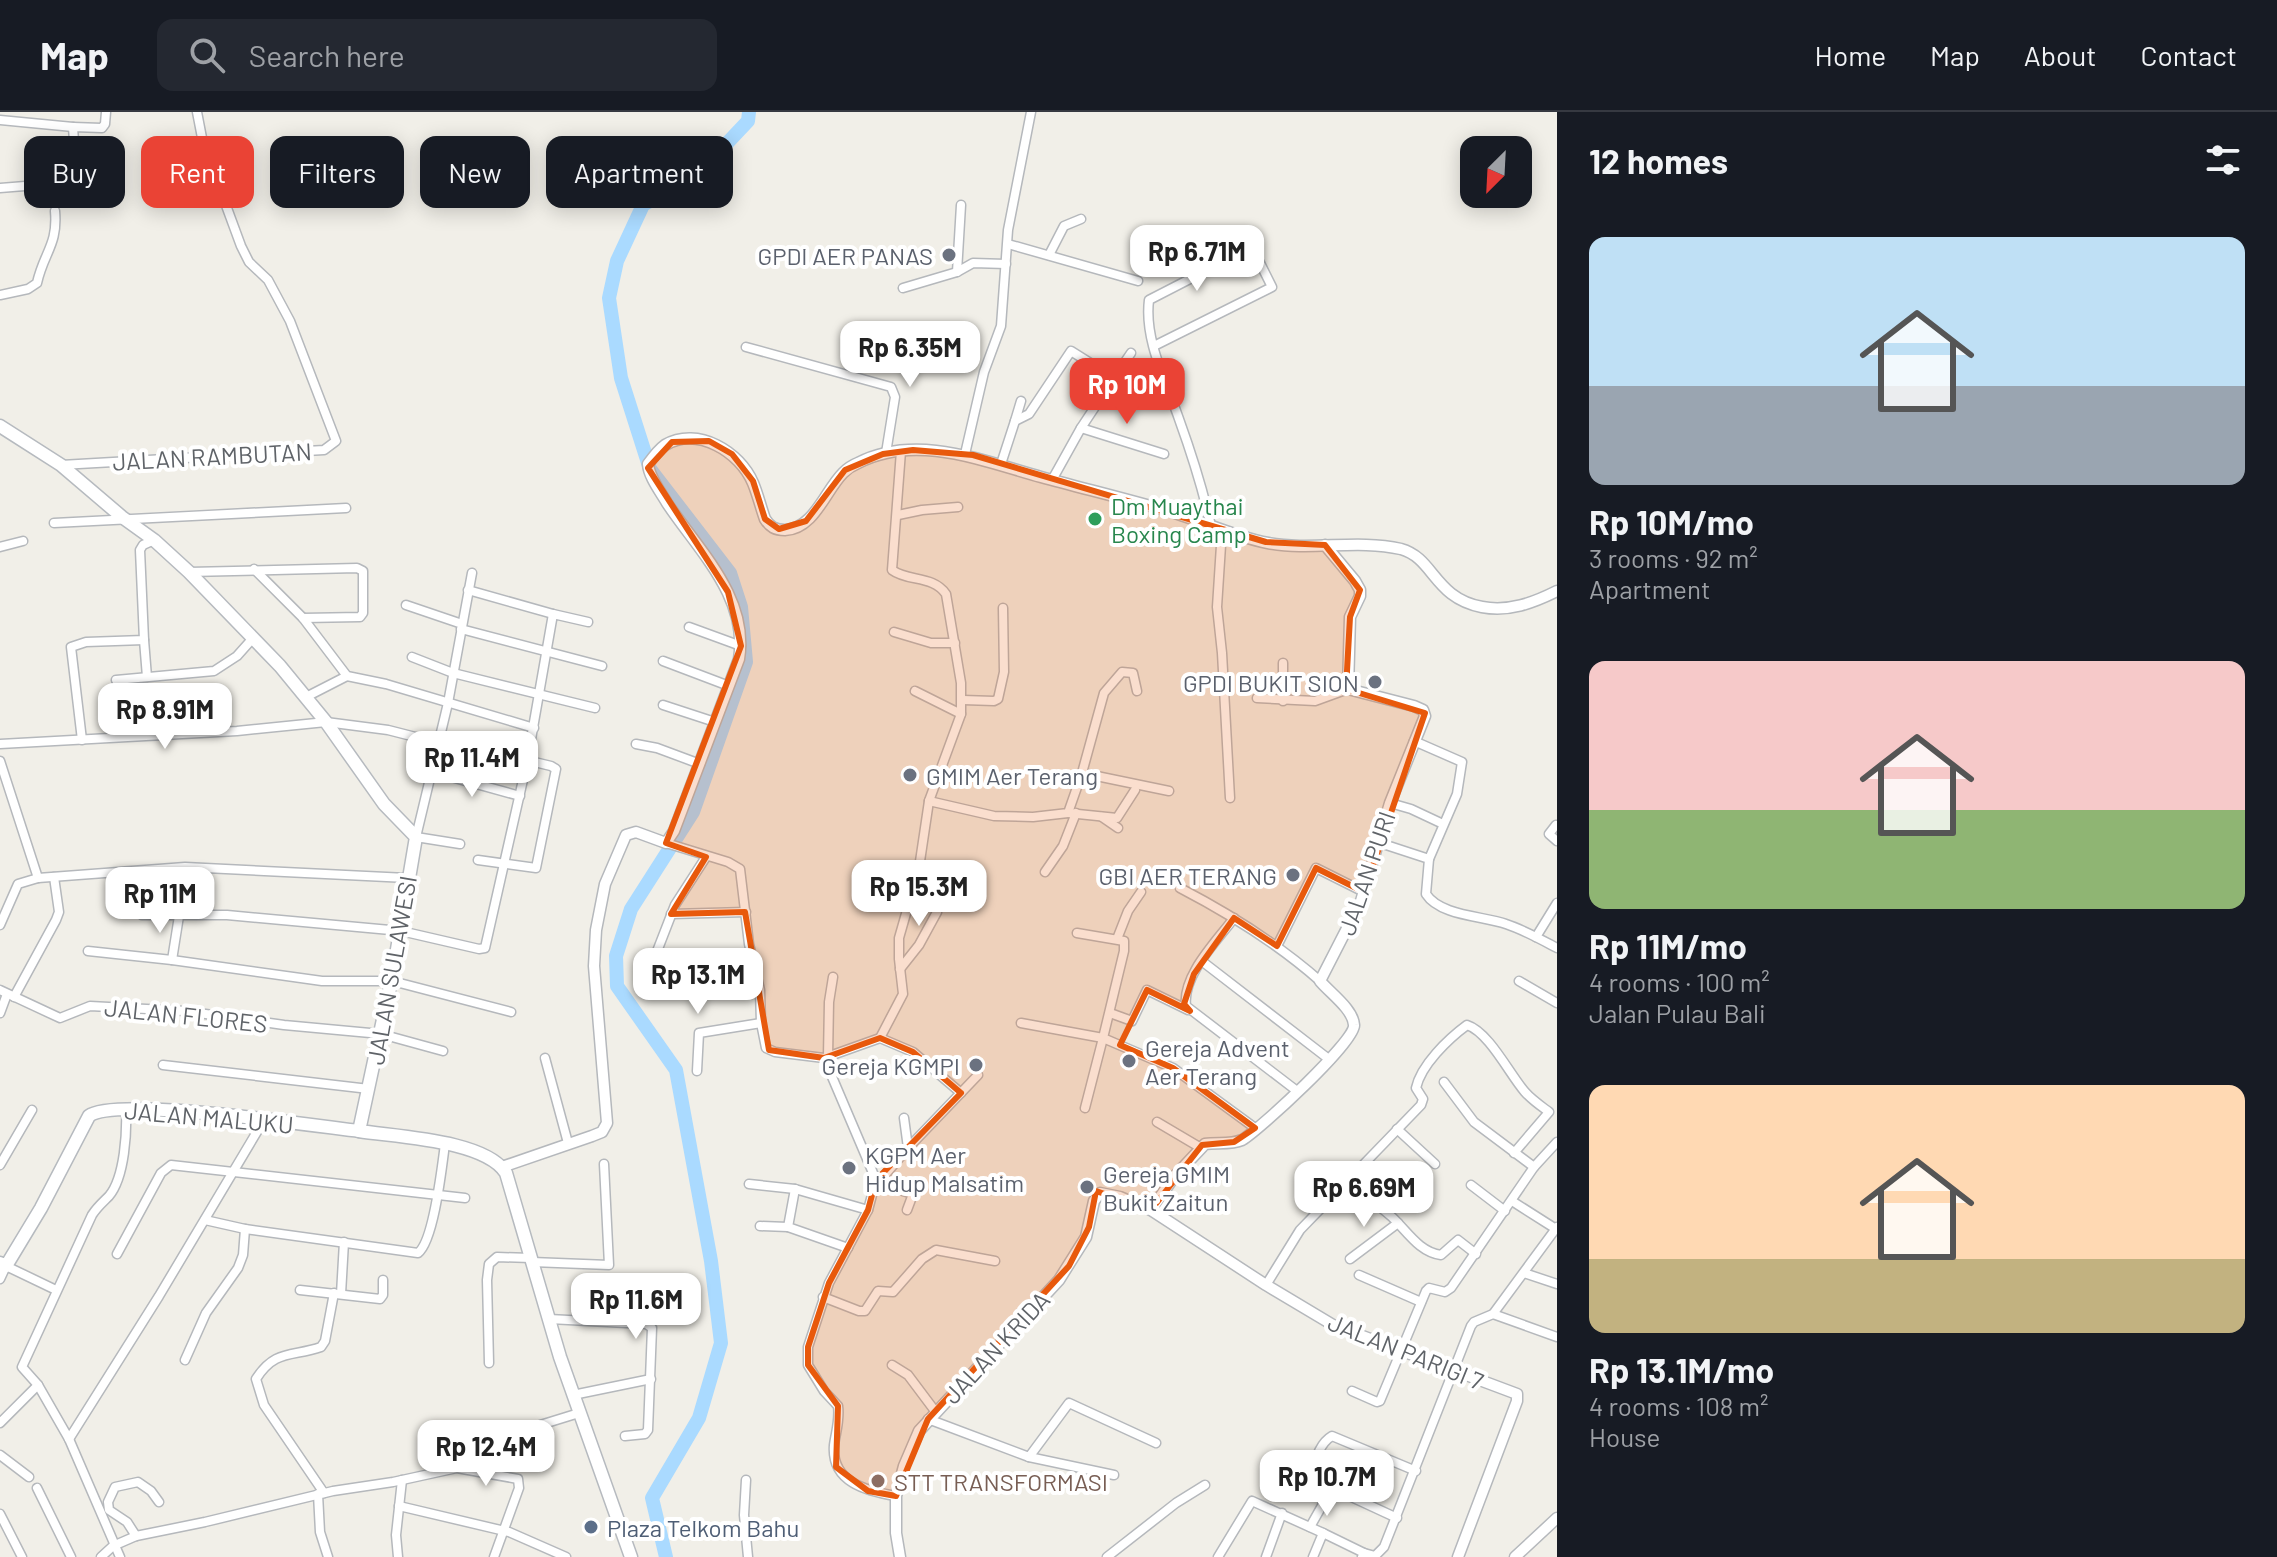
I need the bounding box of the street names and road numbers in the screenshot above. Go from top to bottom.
street label: JALAN RAMBUTAN [112,436,312,476]
street label: JALAN PURI [1331,807,1401,939]
street label: JALAN SULAWESI [360,873,422,1067]
street label: JALAN FLORES [103,992,269,1038]
street label: JALAN MALUKU [123,1095,295,1139]
street label: JALAN KRIDA [937,1285,1055,1409]
street label: JALAN PARIGI 7 [1324,1307,1488,1395]

